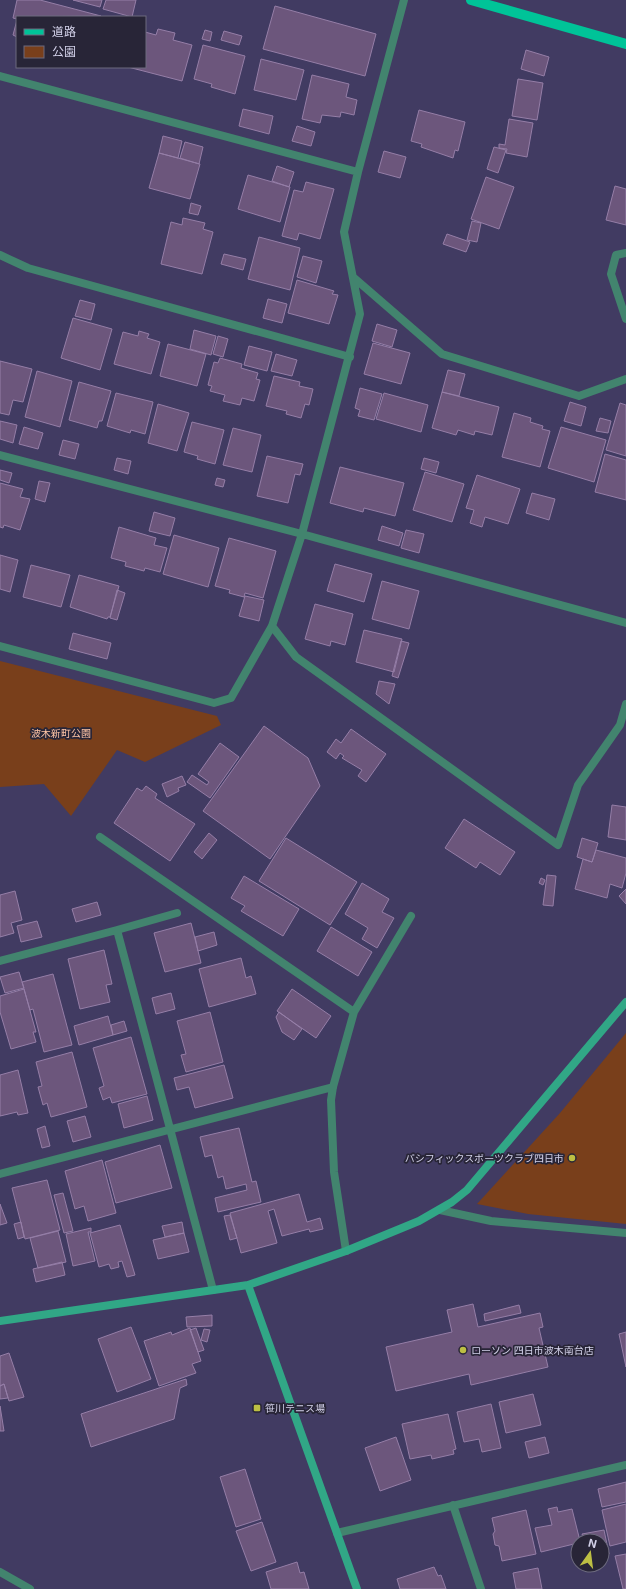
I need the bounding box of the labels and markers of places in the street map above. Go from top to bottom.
place label: パシフィックスポーツクラブ四日市 [405,1152,564,1164]
marker: パシフィックスポーツクラブ四日市 [567,1153,577,1163]
place label: ローソン 四日市波木南台店 [471,1344,594,1356]
marker: ローソン 四日市波木南台店 [458,1345,468,1355]
place label: 笹川テニス場 [265,1402,325,1414]
marker: 笹川テニス場 [252,1403,262,1413]

